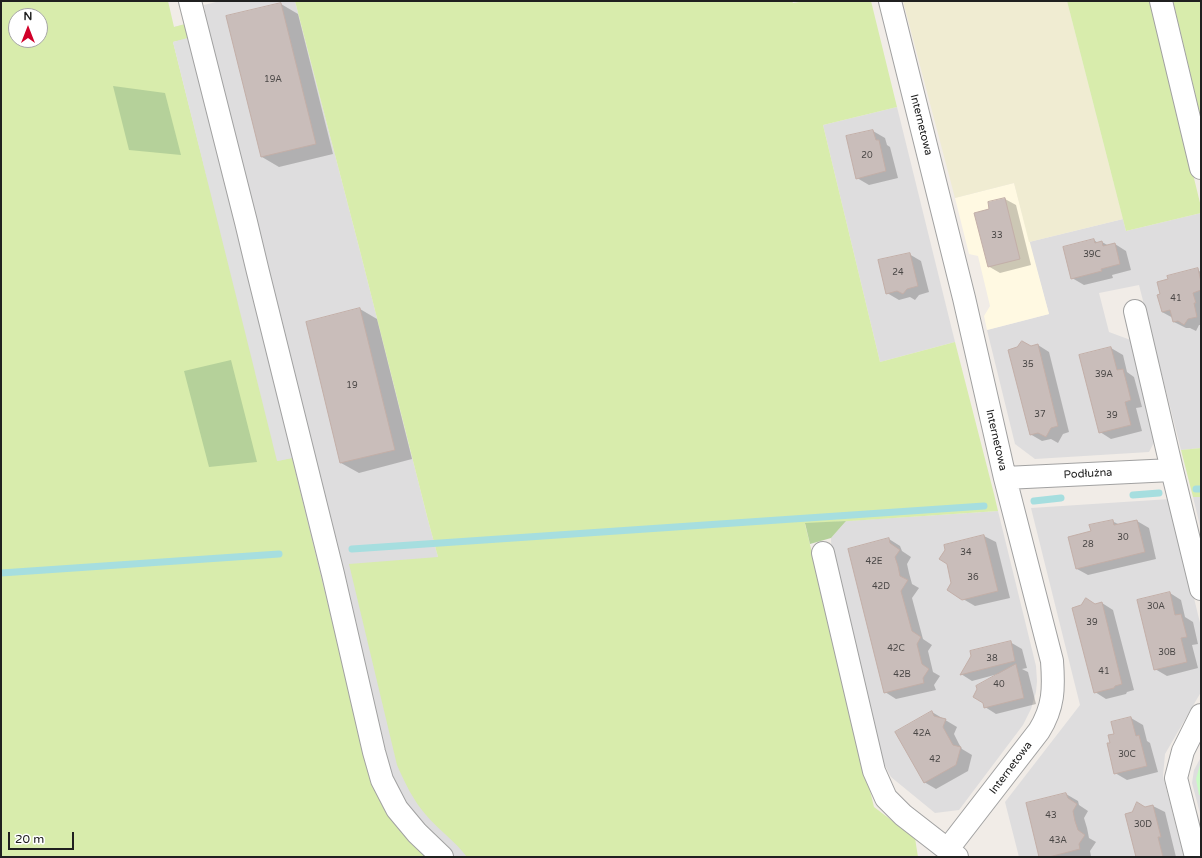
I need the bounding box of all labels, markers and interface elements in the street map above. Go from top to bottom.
north arrow [8,8,48,48]
text: N [24,10,32,23]
house number: 19A [264,75,282,85]
street label: Internetowa [907,93,935,157]
house number: 20 [861,151,873,161]
house number: 33 [991,231,1003,241]
house number: 39C [1083,250,1101,260]
house number: 24 [892,268,904,278]
house number: 41 [1170,294,1182,304]
house number: 35 [1022,360,1034,370]
house number: 39A [1095,370,1113,380]
house number: 19 [346,381,358,391]
street label: Internetowa [983,408,1009,472]
house number: 37 [1034,410,1046,420]
house number: 39 [1106,411,1118,421]
street label: Podłużna [1063,466,1113,482]
house number: 30 [1117,533,1129,543]
house number: 28 [1082,540,1094,550]
house number: 34 [960,548,972,558]
house number: 42E [865,557,883,567]
house number: 36 [967,573,979,583]
house number: 42D [872,582,890,592]
house number: 30A [1147,602,1165,612]
house number: 39 [1086,618,1098,628]
house number: 42C [887,644,905,654]
house number: 30B [1158,648,1176,658]
house number: 38 [986,654,998,664]
house number: 41 [1098,667,1110,677]
house number: 42B [893,670,911,680]
house number: 40 [993,680,1005,690]
house number: 42A [913,729,931,739]
street label: Internetowa [987,739,1035,797]
house number: 30C [1118,750,1136,760]
house number: 42 [929,755,941,765]
house number: 43 [1045,811,1057,821]
house number: 30D [1134,820,1152,830]
scale bar [10,824,76,850]
text: 20 m [15,832,44,846]
house number: 43A [1049,836,1067,846]

